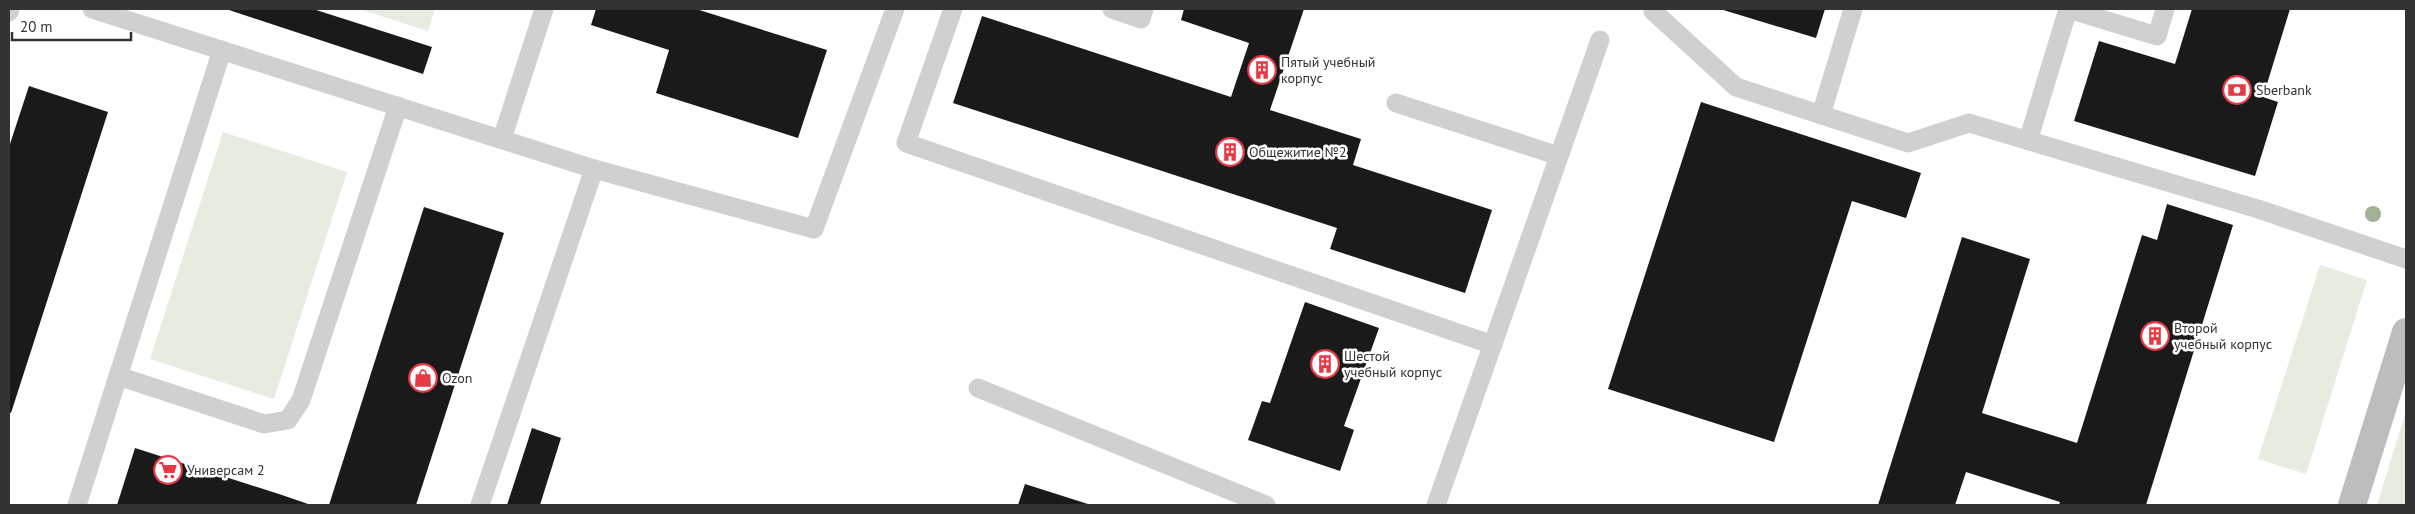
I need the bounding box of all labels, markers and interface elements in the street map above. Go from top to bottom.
scale bar [12,10,131,42]
text: 20 m [20,17,53,36]
place label: Пятый учебный корпус [1281,53,1376,87]
building icon: Пятый учебный корпус [1247,55,1277,85]
bank icon: Sberbank [2222,75,2252,105]
place label: Sberbank [2256,81,2312,99]
building icon: Общежитие №2 [1215,137,1245,167]
place label: Общежитие №2 [1249,143,1347,161]
place label: Второй учебный корпус [2174,319,2272,353]
building icon: Второй учебный корпус [2140,321,2170,351]
place label: Шестой учебный корпус [1344,347,1442,381]
building icon: Шестой учебный корпус [1310,349,1340,379]
shop icon: Ozon [408,363,438,393]
place label: Ozon [442,369,472,387]
supermarket icon: Универсам 2 [153,455,183,485]
place label: Универсам 2 [187,461,265,479]

